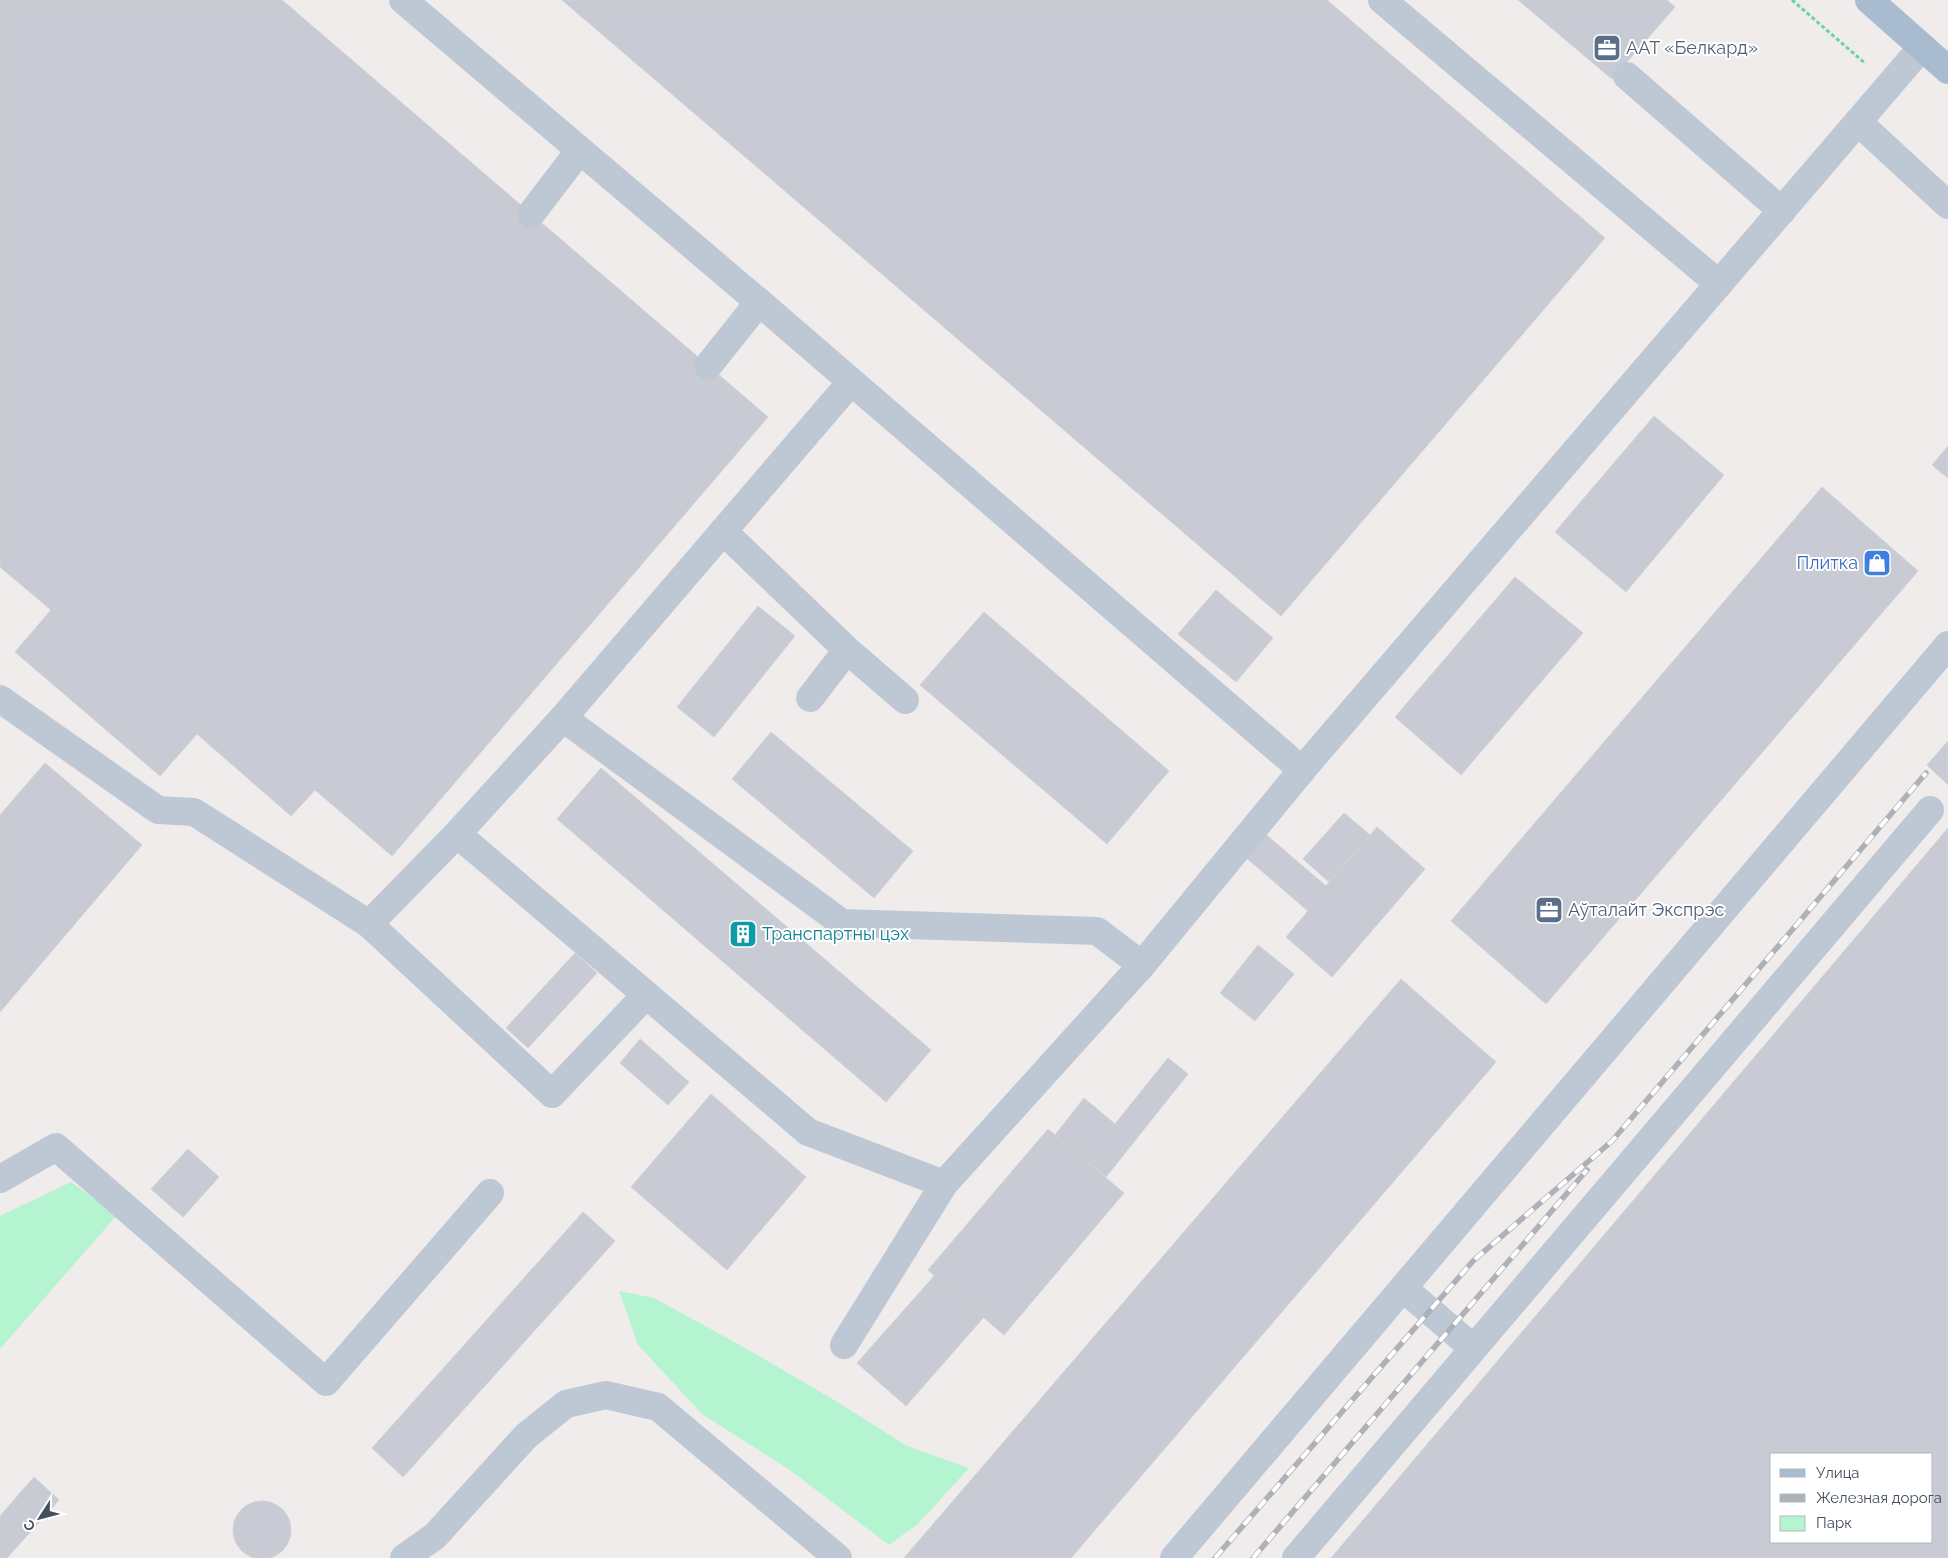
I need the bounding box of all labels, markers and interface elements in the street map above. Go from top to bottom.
office icon: ААТ «Белкард» [1592,33,1622,63]
place label: ААТ «Белкард» [1626,37,1758,58]
shop icon: Плитка [1862,548,1892,578]
place label: Плитка [1796,552,1858,573]
office icon: Аўталайт Экспрэс [1534,895,1564,925]
place label: Аўталайт Экспрэс [1568,899,1724,920]
building icon: Транспартны цэх [728,919,758,949]
place label: Транспартны цэх [762,923,909,944]
legend [1770,1453,1933,1543]
text: Улица [1816,1464,1860,1482]
text: Железная дорога [1816,1489,1942,1507]
north arrow [15,1493,65,1543]
text: Парк [1816,1514,1852,1532]
text: С [20,1517,39,1534]

